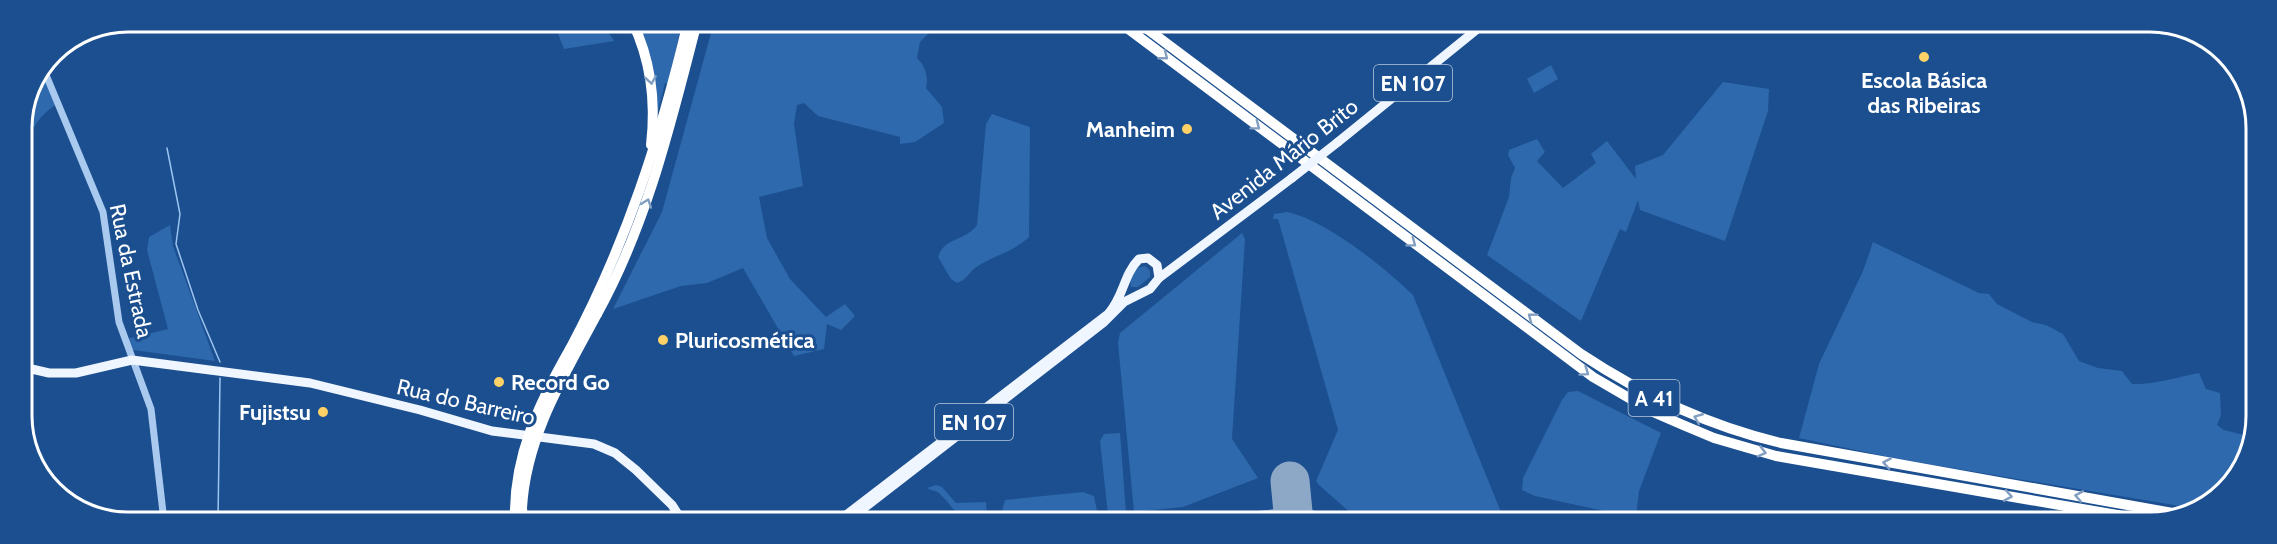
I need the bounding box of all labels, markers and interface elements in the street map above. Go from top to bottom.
one-way arrow [1158,49,1169,60]
marker: Escola Básica das Ribeiras [1917,50,1931,64]
road number: EN 107 [1374,65,1452,101]
place label: Escola Básica das Ribeiras [1861,67,1987,119]
one-way arrow [644,76,656,85]
street label: Avenida Mário Brito [1205,93,1363,225]
place label: Manheim [1086,116,1175,143]
one-way arrow [1249,119,1260,130]
marker: Manheim [1180,122,1194,136]
one-way arrow [640,198,653,209]
street label: Rua da Estrada [104,201,158,341]
one-way arrow [1405,236,1416,247]
one-way arrow [1527,313,1538,324]
place label: Pluricosmética [675,327,814,354]
marker: Pluricosmética [656,333,670,347]
one-way arrow [1578,365,1589,376]
place label: Record Go [511,369,610,396]
street label: Rua do Barreiro [394,373,538,431]
marker: Record Go [492,375,506,389]
road number: A 41 [1628,380,1680,416]
place label: Fujistsu [239,399,311,426]
road number: EN 107 [935,404,1013,440]
marker: Fujistsu [316,405,330,419]
one-way arrow [1693,413,1704,425]
one-way arrow [1756,445,1766,458]
one-way arrow [1882,458,1892,470]
one-way arrow [2003,490,2012,502]
one-way arrow [2075,491,2084,503]

